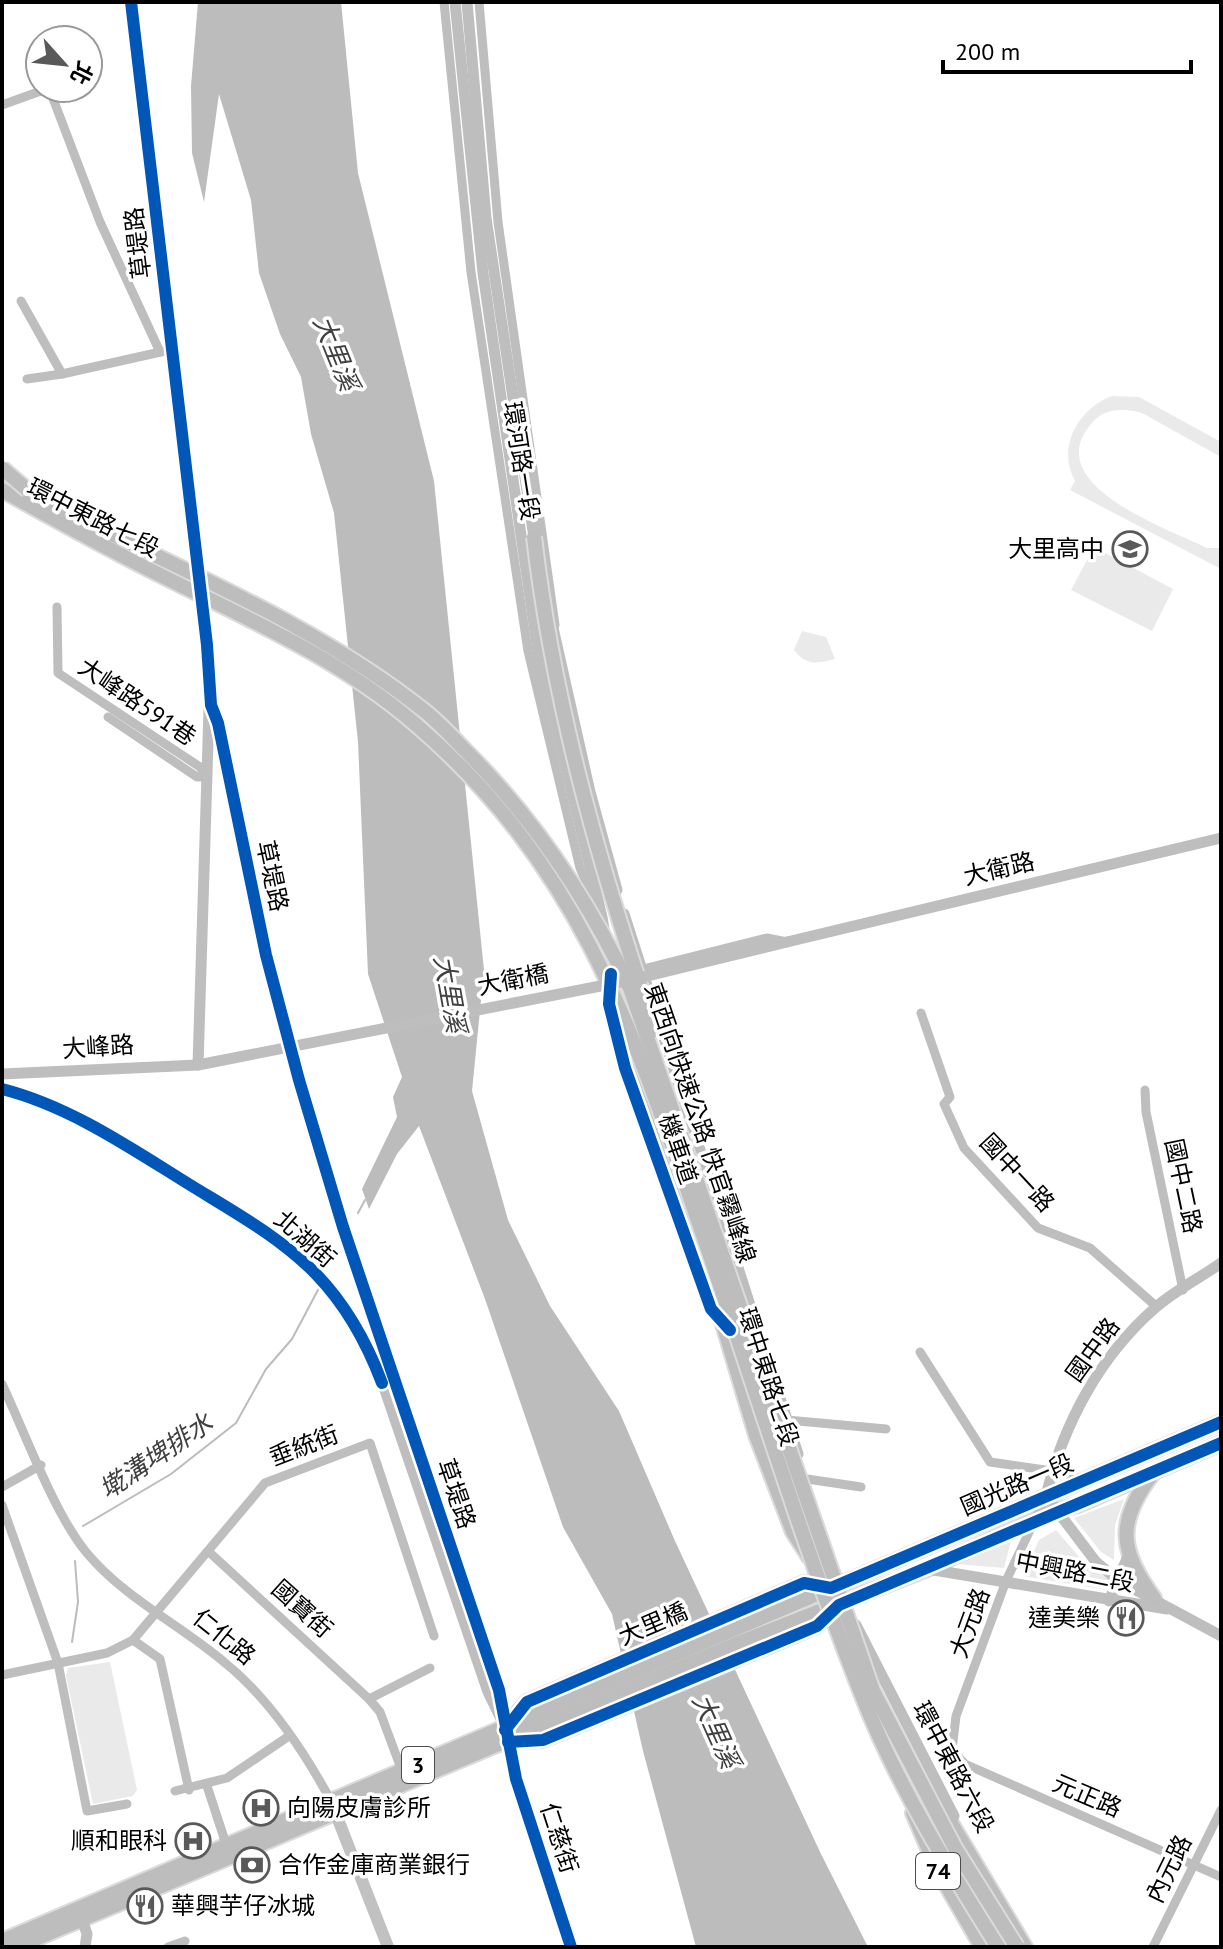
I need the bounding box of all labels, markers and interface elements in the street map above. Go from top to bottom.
north arrow [24,24,104,104]
scale bar [943,24,1191,74]
text: 200 m [955,36,1020,67]
text: 北 [64,57,99,89]
street label: 草堤路 [118,205,157,281]
water label: 大里溪 [307,310,368,399]
street label: 環河路一段 [497,399,546,523]
street label: 環中東路七段 [22,471,164,564]
school or university icon: 大里高中 [1111,530,1149,568]
place label: 大里高中 [1008,533,1104,564]
street label: 大峰路591巷 [73,651,202,752]
street label: 草堤路 [250,837,295,914]
street label: 大衛路 [960,845,1037,892]
water label: 大里溪 [427,953,474,1039]
street label: 大衛橋 [475,957,551,1002]
street label: 東西向快速公路 快官霧峰線 [638,979,763,1267]
street label: 大峰路 [61,1029,135,1064]
street label: 機車道 [652,1110,705,1188]
street label: 國中一路 [973,1127,1061,1218]
street label: 國中二路 [1158,1136,1209,1236]
street label: 北湖街 [268,1203,343,1274]
street label: 環中東路七段 [731,1304,805,1450]
street label: 國中路 [1059,1311,1126,1388]
water label: 墘溝埤排水 [93,1405,220,1506]
street label: 垂統街 [265,1418,343,1473]
street label: 國光路一段 [956,1447,1078,1522]
street label: 草堤路 [430,1455,483,1533]
street label: 中興路二段 [1013,1545,1137,1598]
street label: 國寶街 [265,1573,339,1644]
street label: 大元路 [943,1584,996,1662]
street label: 大里橋 [614,1595,692,1652]
restaurant icon: 達美樂 [1107,1599,1145,1637]
street label: 仁化路 [187,1602,262,1671]
place label: 達美樂 [1028,1602,1100,1633]
water label: 大里溪 [686,1688,749,1777]
street label: 環中東路六段 [906,1696,1001,1838]
road number: 3 [402,1747,434,1783]
street label: 元正路 [1048,1767,1126,1824]
hospital icon: 向陽皮膚診所 [242,1789,280,1827]
place label: 向陽皮膚診所 [287,1792,431,1823]
street label: 仁慈街 [534,1799,585,1877]
hospital icon: 順和眼科 [174,1822,212,1860]
place label: 順和眼科 [71,1825,167,1856]
street label: 內元路 [1139,1830,1198,1908]
bank icon: 合作金庫商業銀行 [233,1846,271,1884]
place label: 合作金庫商業銀行 [278,1849,470,1880]
road number: 74 [916,1853,960,1889]
restaurant icon: 華興芋仔冰城 [126,1887,164,1925]
place label: 華興芋仔冰城 [171,1890,315,1921]

